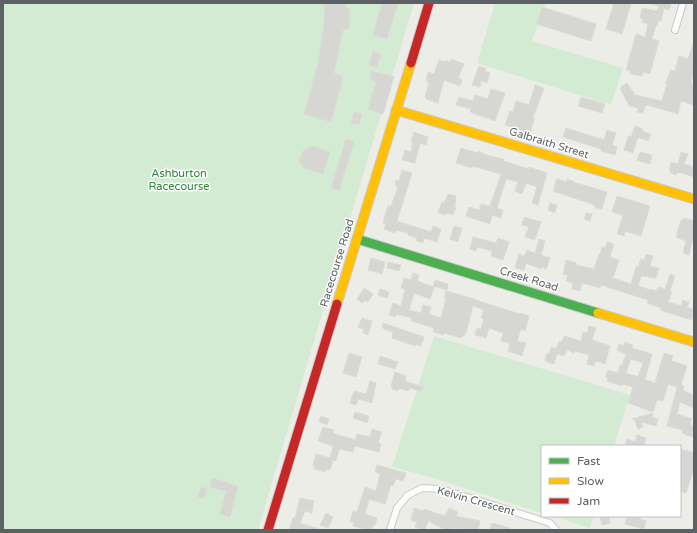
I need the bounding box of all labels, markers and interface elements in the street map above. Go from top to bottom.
street label: Galbraith Street [508,125,590,161]
park label: Ashburton Racecourse [149,167,209,193]
street label: Racecourse Road [317,217,357,309]
street label: Creek Road [498,264,560,294]
legend [541,445,681,517]
text: Fast [577,454,601,468]
text: Slow [577,474,604,488]
street label: Kelvin Crescent [436,484,516,518]
text: Jam [577,494,600,508]

